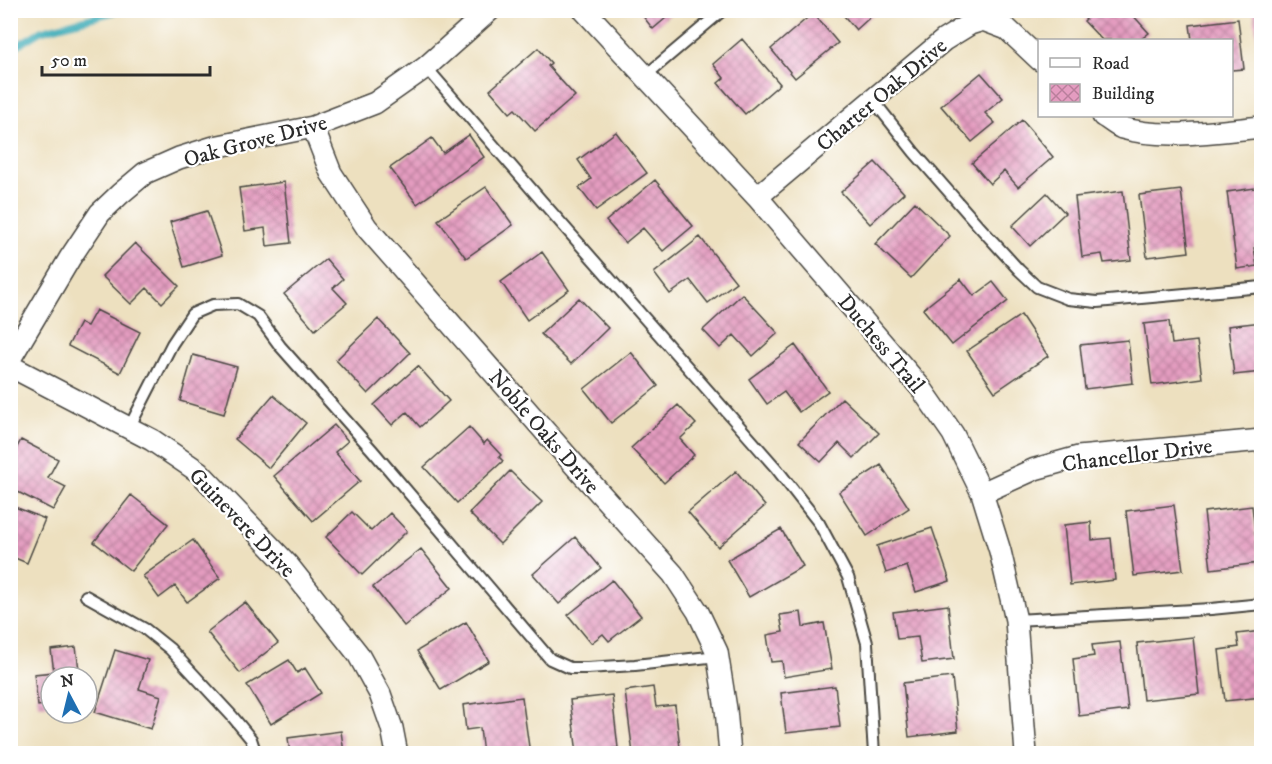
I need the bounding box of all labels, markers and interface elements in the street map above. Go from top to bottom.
street label: Charter Oak Drive [811,33,953,158]
scale bar [42,39,210,77]
legend [1038,39,1233,117]
text: 50 m [51,50,87,72]
text: Road [1092,53,1129,75]
text: Building [1092,83,1154,105]
street label: Oak Grove Drive [181,109,330,174]
street label: Duchess Trail [832,289,930,399]
street label: Noble Oaks Drive [483,364,605,500]
street label: Chancellor Drive [1061,433,1214,478]
street label: Guinevere Drive [183,463,301,583]
north arrow [39,665,99,725]
text: N [60,670,75,692]

